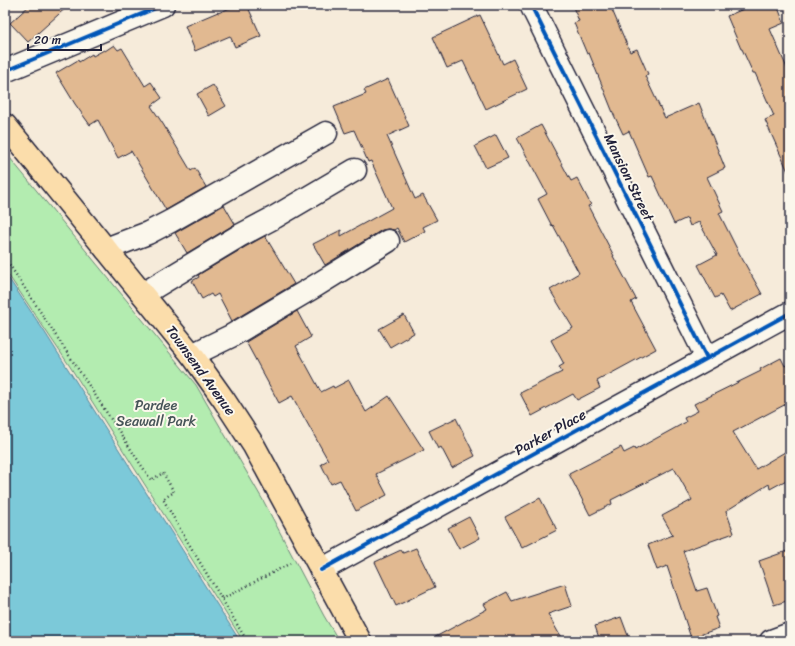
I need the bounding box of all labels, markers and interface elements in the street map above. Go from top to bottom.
scale bar [28,26,101,52]
text: 20 m [34,29,61,51]
street label: Mansion Street [596,129,661,227]
street label: Townsend Avenue [159,320,242,421]
park label: Pardee Seawall Park [116,393,197,434]
street label: Parker Place [510,402,591,463]

